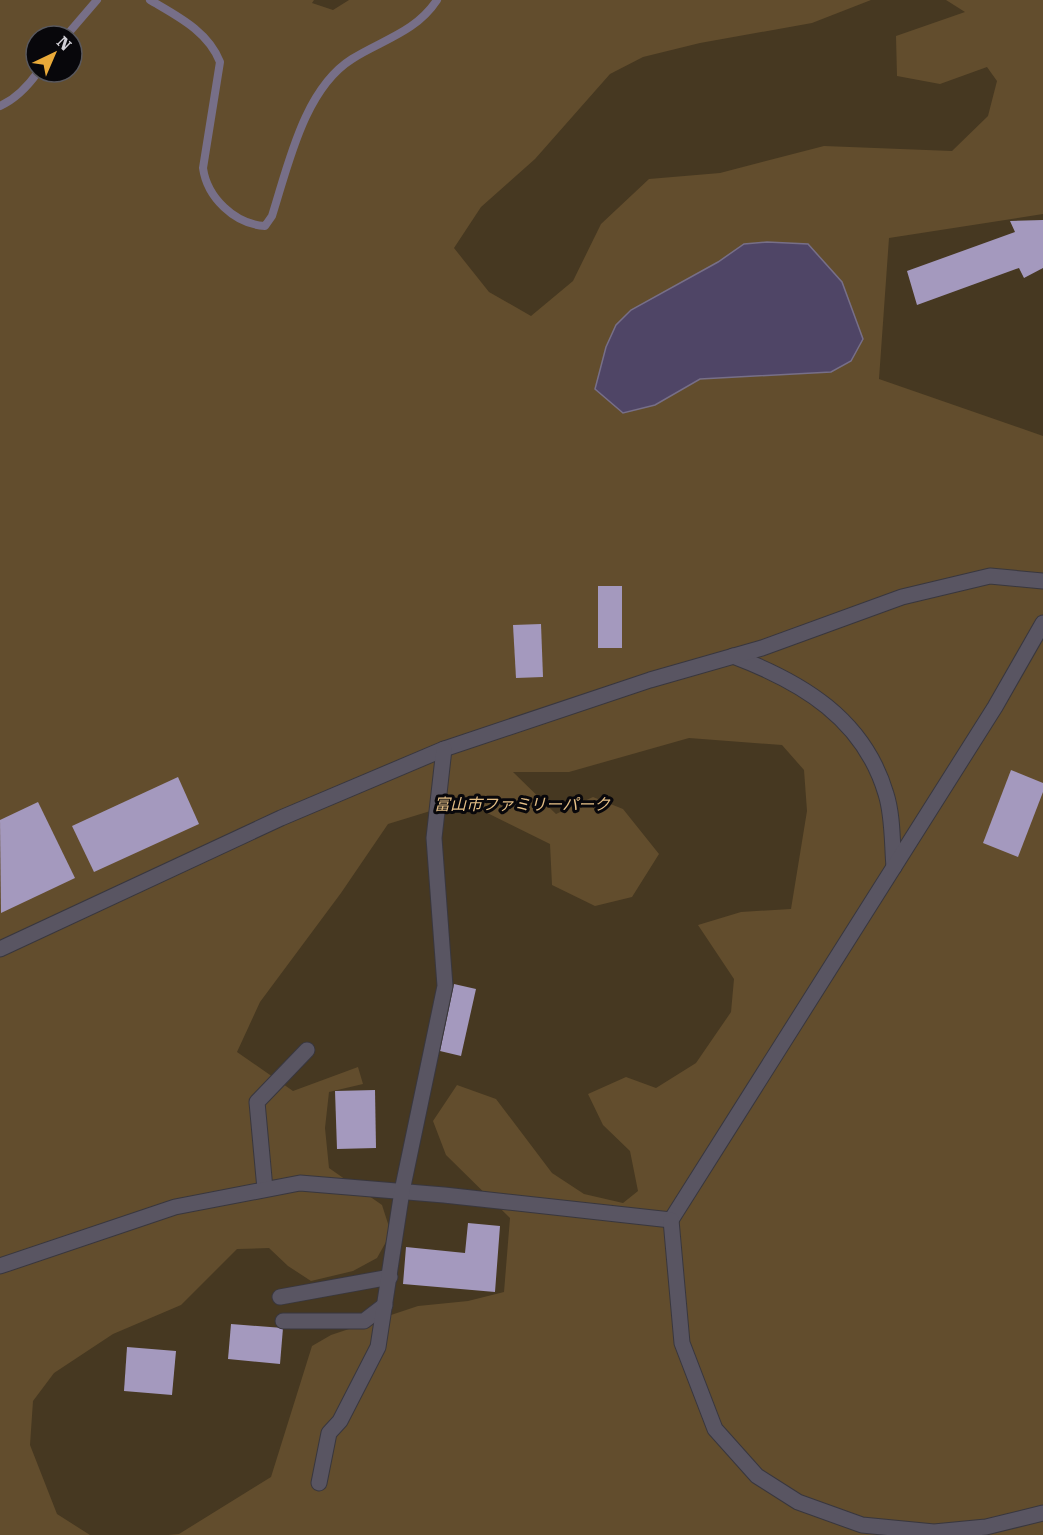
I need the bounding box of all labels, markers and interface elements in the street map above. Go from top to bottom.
north arrow [24,24,84,84]
text: N [53,32,75,55]
park label: 富山市ファミリーパーク [434,795,611,814]

